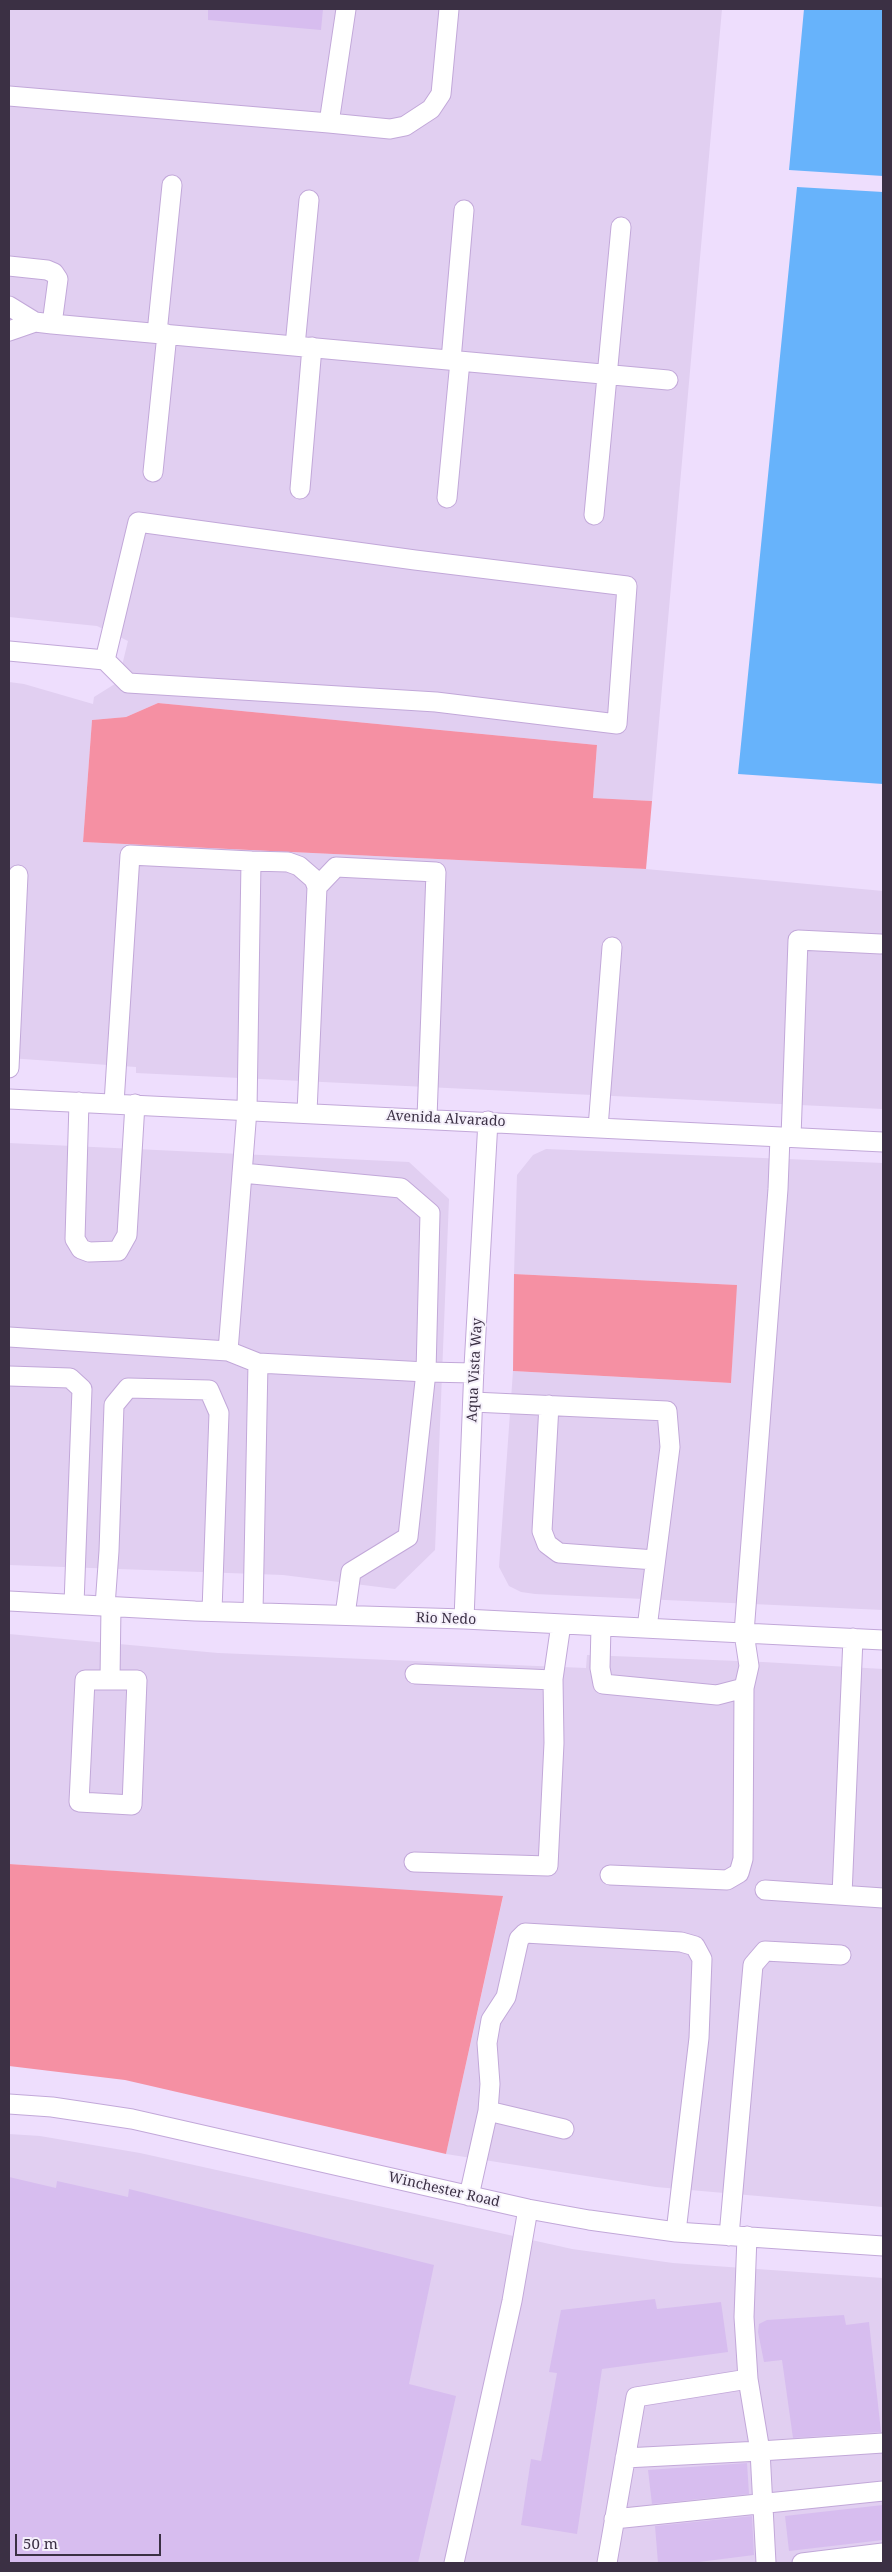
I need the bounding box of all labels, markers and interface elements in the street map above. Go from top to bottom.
street label: Avenida Alvarado [386,1107,506,1131]
street label: Aqua Vista Way [464,1317,486,1423]
street label: Rio Nedo [416,1610,476,1628]
street label: Winchester Road [387,2169,501,2211]
scale bar [18,2524,164,2556]
text: 50 m [23,2533,58,2553]

